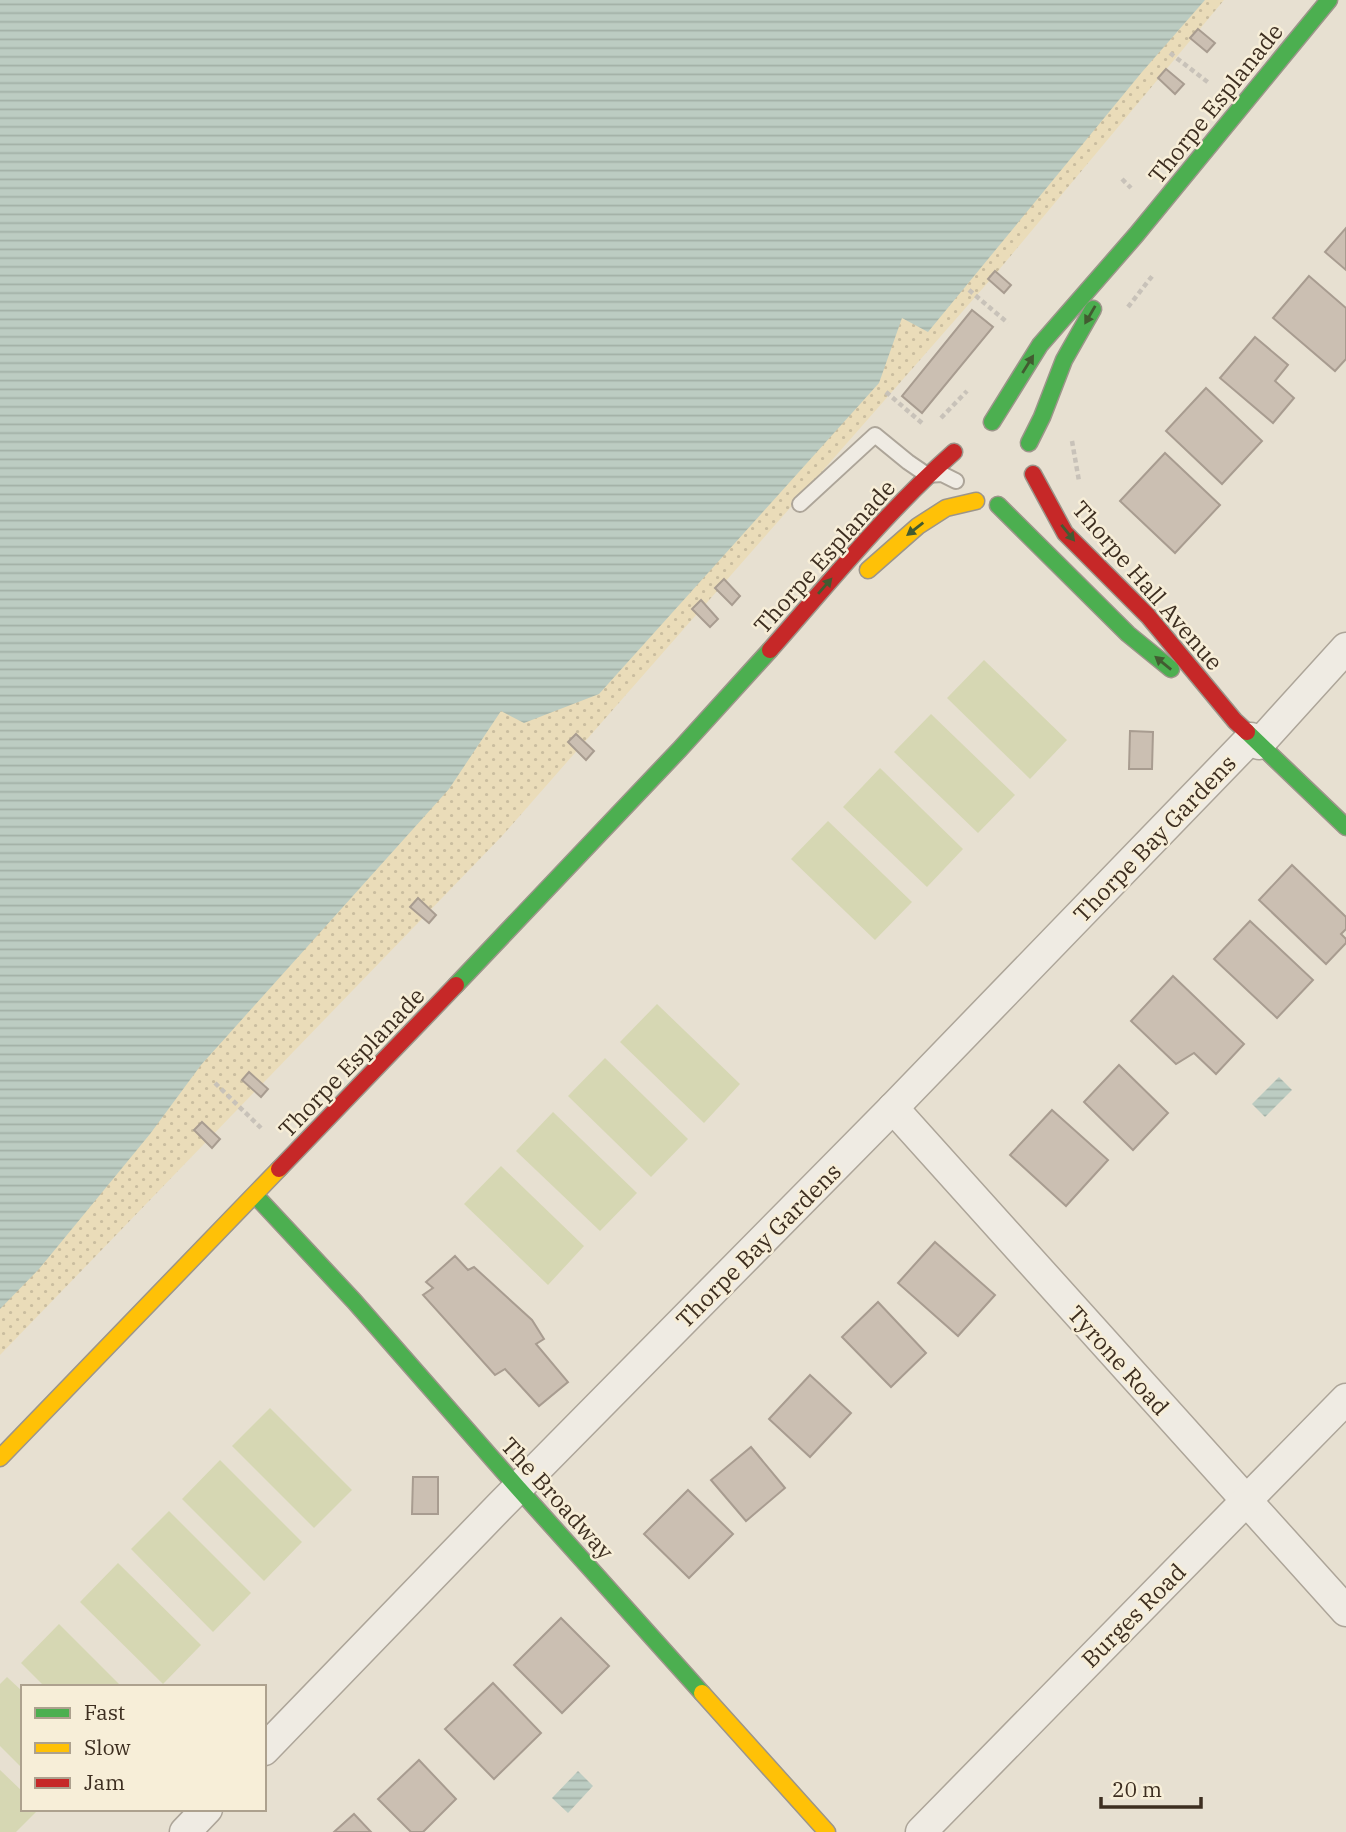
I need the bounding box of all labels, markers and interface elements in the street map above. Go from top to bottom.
street label: Thorpe Esplanade [1141,17,1289,189]
one-way arrow [1084,305,1096,325]
one-way arrow [1021,355,1034,374]
street label: Thorpe Esplanade [747,473,901,639]
street label: Thorpe Hall Avenue [1066,494,1230,676]
one-way arrow [907,521,925,536]
one-way arrow [1060,524,1075,542]
one-way arrow [817,578,832,595]
one-way arrow [1155,655,1173,670]
street label: Thorpe Bay Gardens [1066,748,1242,928]
street label: Thorpe Esplanade [272,981,430,1143]
street label: Thorpe Bay Gardens [669,1156,847,1334]
street label: Tyrone Road [1062,1299,1176,1421]
street label: The Broadway [495,1430,621,1566]
street label: Burges Road [1074,1556,1192,1674]
legend [21,1685,266,1811]
text: Fast [84,1698,125,1726]
text: Slow [84,1733,131,1761]
scale bar [1101,1766,1201,1810]
text: Jam [84,1768,125,1796]
text: 20 m [1112,1775,1162,1803]

